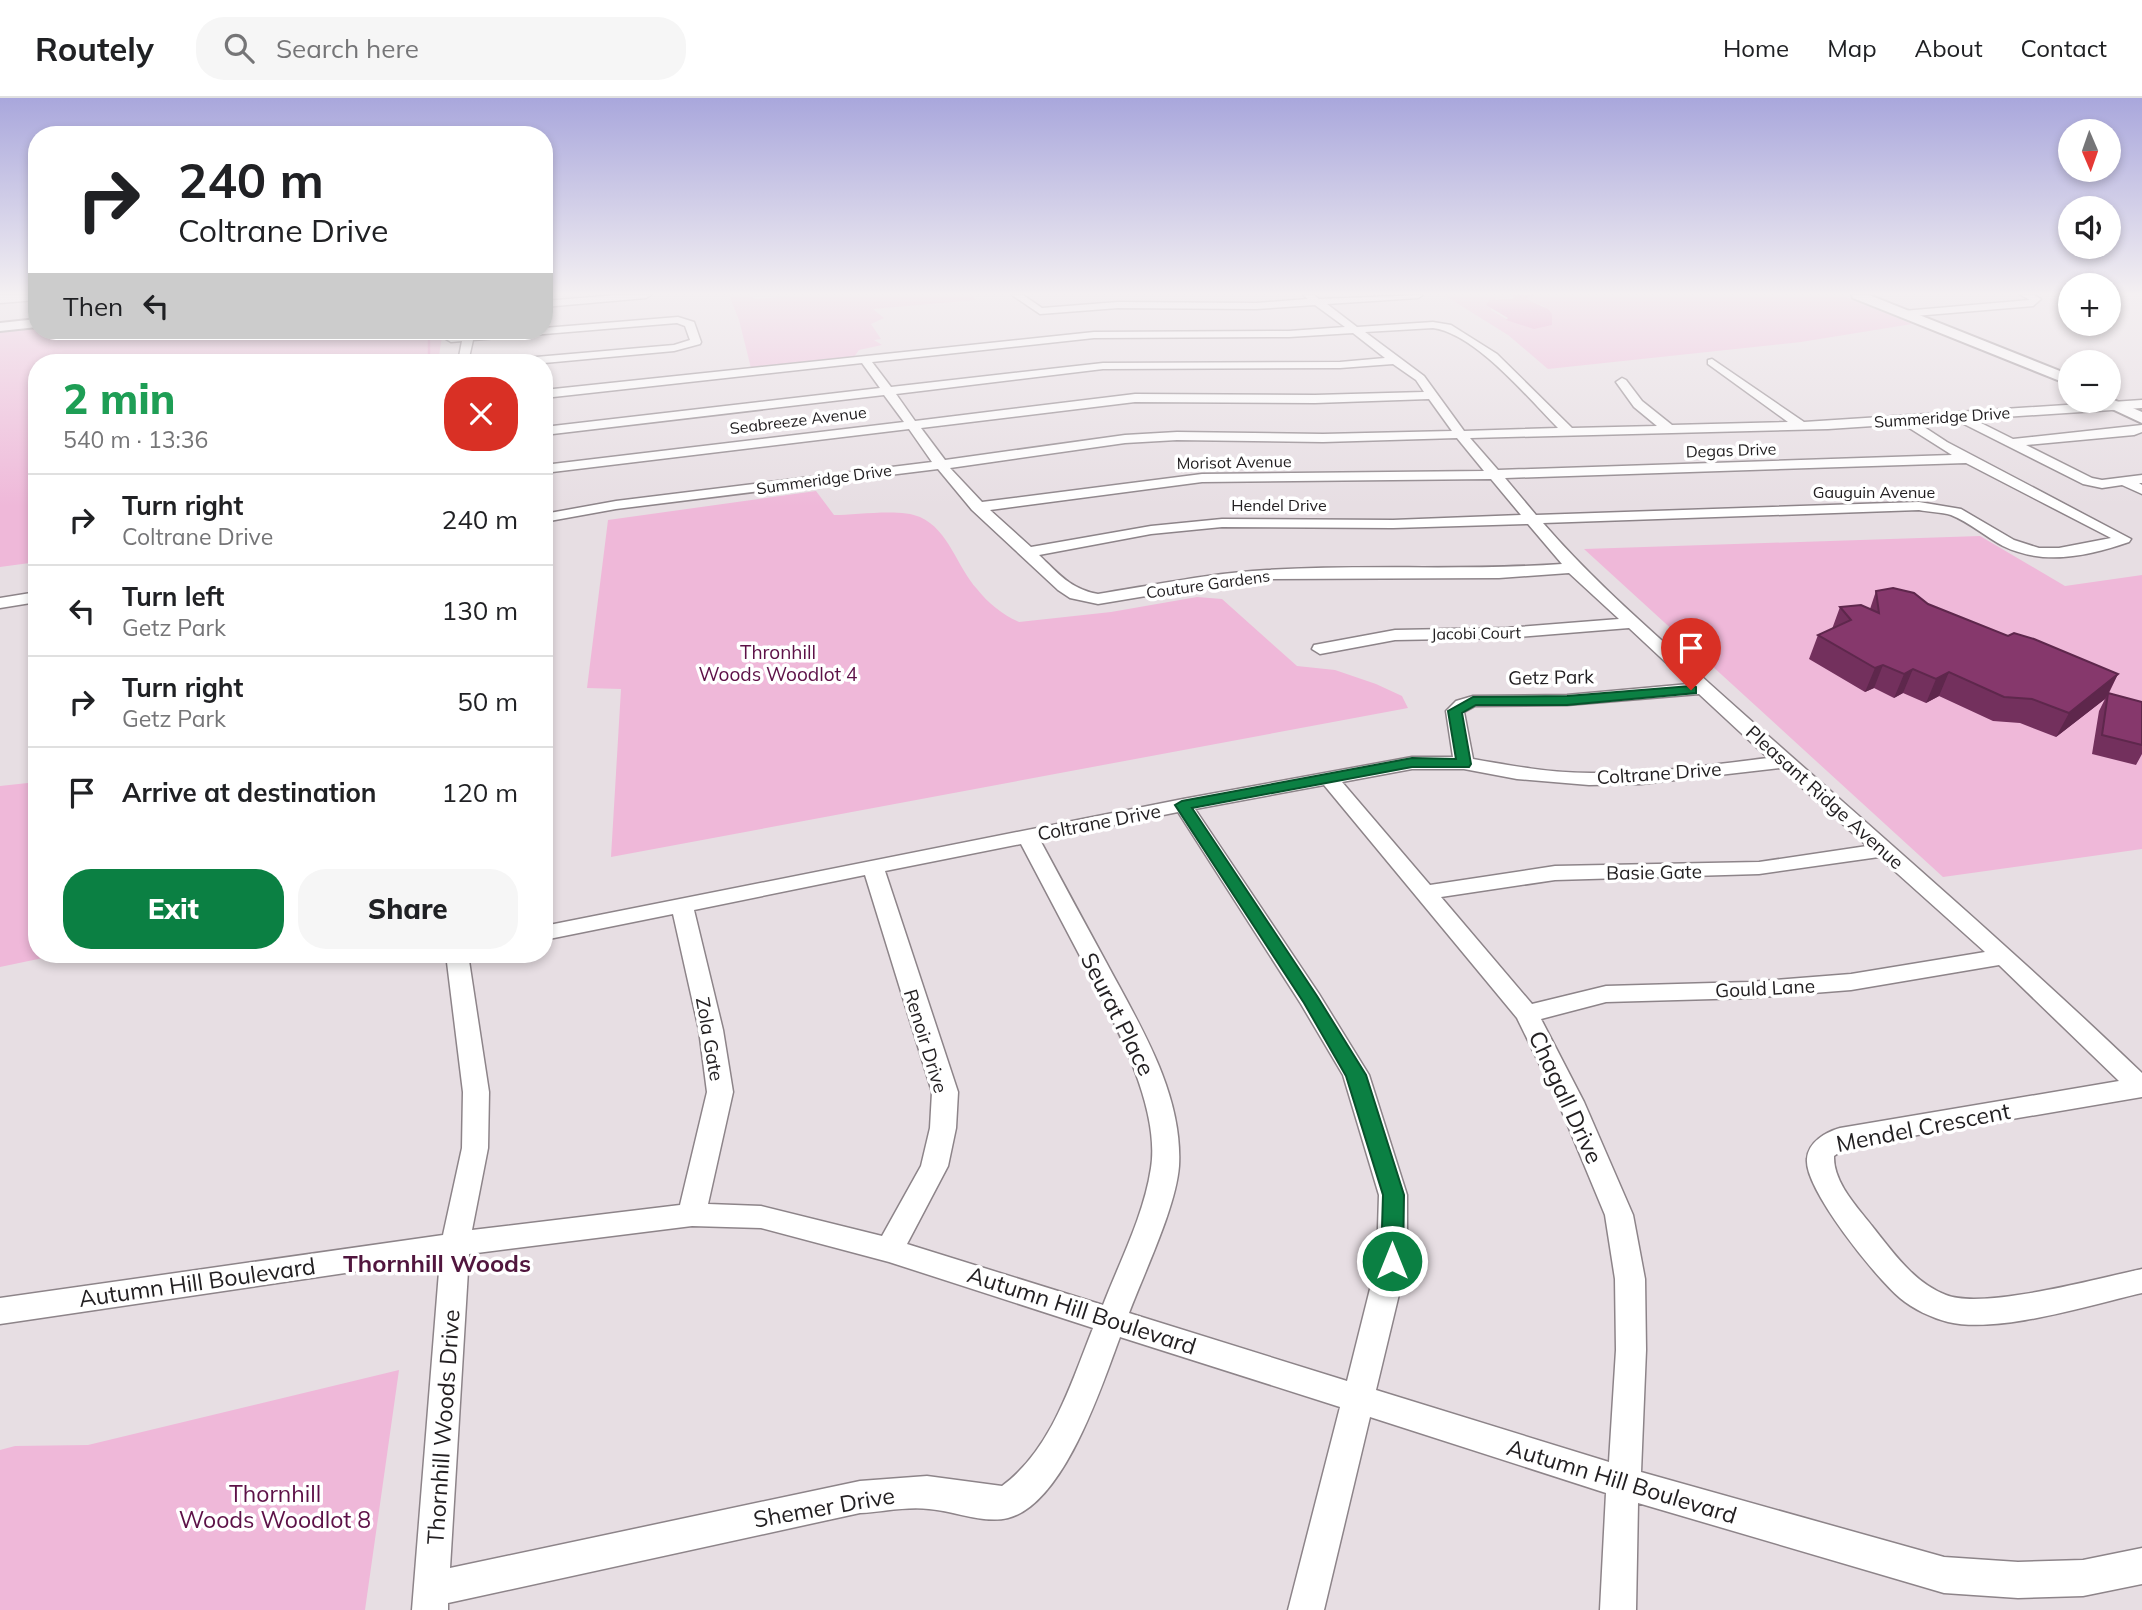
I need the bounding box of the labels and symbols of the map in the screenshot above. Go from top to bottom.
north arrow [2058,119,2121,182]
street label: Seabreeze Avenue [728,402,868,438]
street label: Summeridge Drive [1873,402,2011,432]
street label: Degas Drive [1685,438,1777,462]
street label: Morisot Avenue [1176,451,1292,473]
street label: Summeridge Drive [755,460,893,498]
street label: Gauguin Avenue [1813,482,1935,502]
street label: Hendel Drive [1231,495,1327,515]
street label: Couture Gardens [1145,565,1271,603]
pin [1661,618,1721,690]
street label: Jacobi Court [1431,622,1522,644]
park label: Thronhill Woods Woodlot 4 [699,640,857,686]
street label: Getz Park [1508,664,1594,690]
street label: Pleasant Ridge Avenue [1741,720,1909,874]
street label: Coltrane Drive [1596,757,1722,789]
street label: Coltrane Drive [1035,798,1163,846]
street label: Basie Gate [1606,859,1702,885]
street label: Seurat Place [1075,948,1161,1080]
street label: Gould Lane [1715,973,1815,1003]
street label: Renoir Drive [899,986,953,1096]
street label: Zola Gate [691,995,729,1083]
street label: Chagall Drive [1523,1026,1609,1168]
street label: Mendel Crescent [1834,1096,2012,1158]
position arrow [1355,1224,1429,1298]
district label: Thornhill Woods [343,1248,531,1278]
street label: Autumn Hill Boulevard [77,1251,317,1313]
street label: Autumn Hill Boulevard [964,1259,1200,1361]
street label: Thornhill Woods Drive [420,1309,466,1545]
street label: Autumn Hill Boulevard [1504,1432,1740,1530]
park label: Thornhill Woods Woodlot 8 [179,1479,371,1534]
street label: Shemer Drive [751,1480,897,1534]

